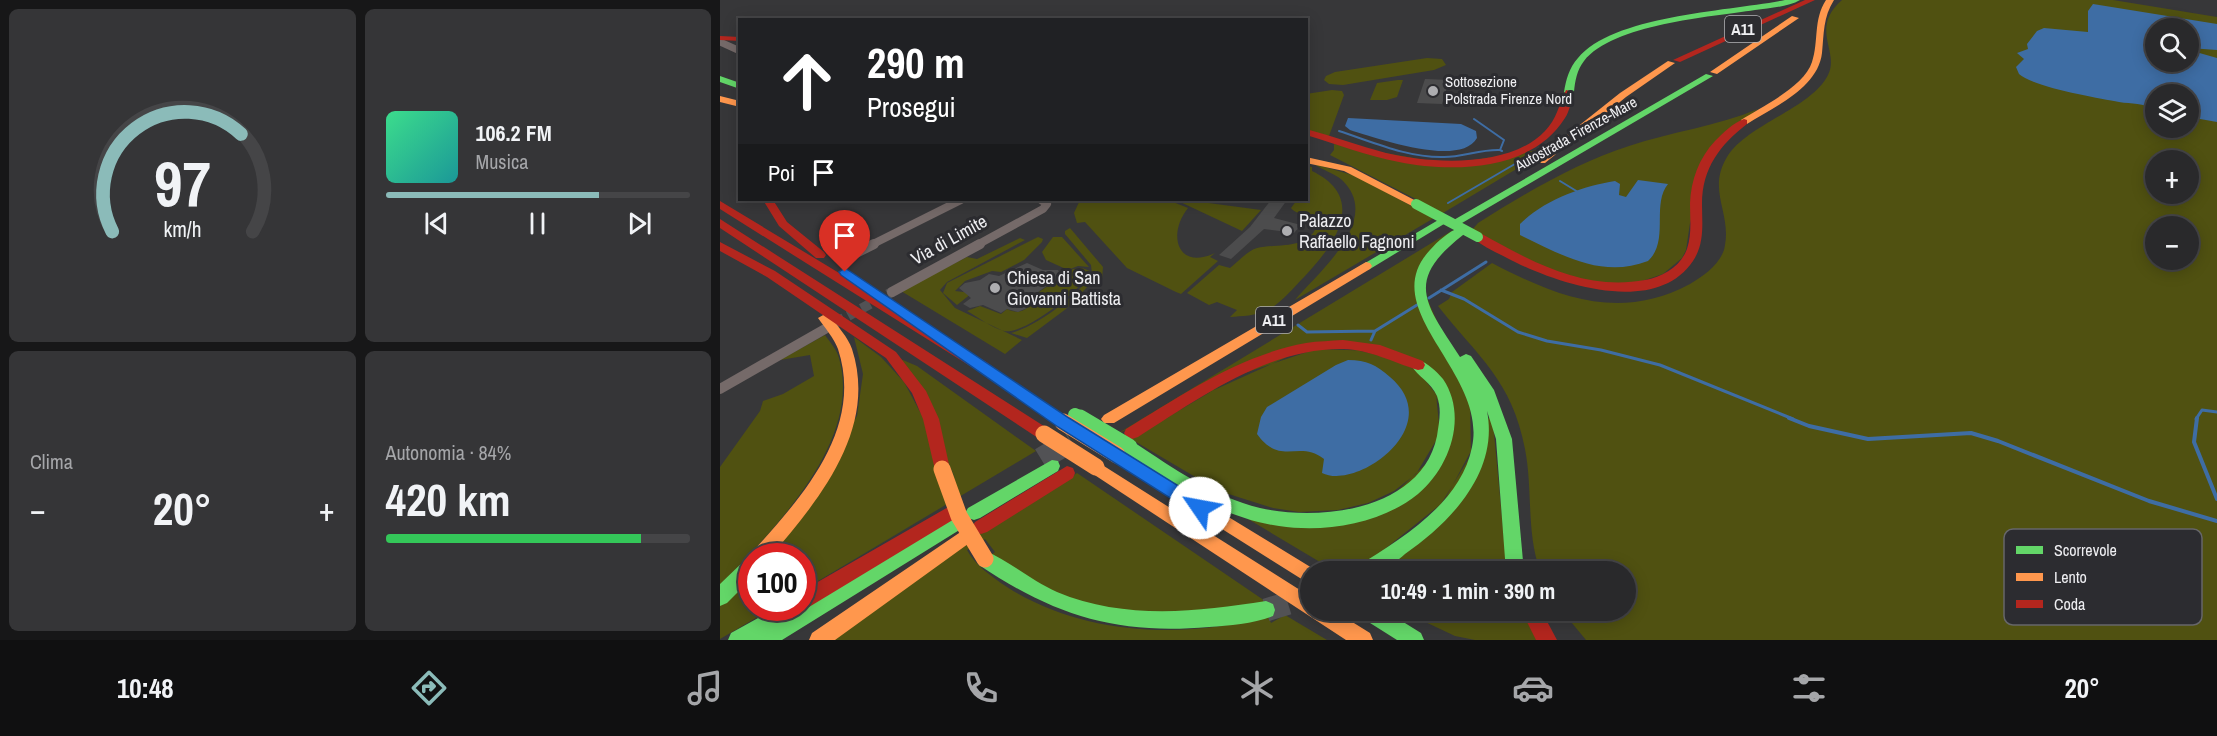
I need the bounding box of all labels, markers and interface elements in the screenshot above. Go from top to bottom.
road number: A11 [1725,16,1761,42]
map controls [2145,18,2199,270]
button: search [2145,18,2199,72]
text: 290 m [867,35,965,91]
icon: ahead [768,42,846,120]
place label: Sottosezione Polstrada Firenze Nord [1445,71,1572,109]
marker: Sottosezione Polstrada Firenze Nord [1426,84,1440,98]
button: layers [2145,84,2199,138]
text: Prosegui [867,89,956,125]
street label: Autostrada Firenze-Mare [1510,91,1641,176]
text: 106.2 FM [476,118,552,148]
text: 97 [154,142,211,226]
text: Musica [476,148,528,175]
button: + [2145,150,2199,204]
icon: arrive [807,156,840,189]
text: Poi [768,158,795,188]
icon: previous [420,207,453,240]
icon: pause [521,207,554,240]
icon: next [623,207,656,240]
street label: Via di Limite [906,208,991,271]
place label: Palazzo Raffaello Fagnoni [1299,208,1415,254]
pin [819,210,870,272]
text: km/h [163,216,201,245]
button: − [2145,216,2199,270]
icon: arrive [828,219,861,252]
marker: Palazzo Raffaello Fagnoni [1280,224,1294,238]
place label: Chiesa di San Giovanni Battista [1007,265,1121,311]
marker: Chiesa di San Giovanni Battista [988,281,1002,295]
road number: A11 [1256,307,1292,333]
text: Autonomia · 84% [386,439,511,466]
text: Clima [30,448,73,475]
text: 420 km [386,469,511,530]
position arrow [1168,476,1232,540]
text: 20° [153,478,212,539]
text: − [30,487,46,531]
text: + [319,487,334,531]
legend [2004,529,2202,625]
text: Scorrevole [2054,539,2117,561]
speed limit sign: 100 [738,543,816,621]
text: Lento [2054,566,2087,588]
text: 10:49 · 1 min · 390 m [1381,576,1555,606]
text: Coda [2054,593,2086,615]
icon: directions [408,667,450,709]
icon: music [684,667,726,709]
icon: phone [960,667,1002,709]
icon: climate [1236,667,1278,709]
icon: car [1512,667,1554,709]
icon: filters [1788,667,1830,709]
text: 10:48 [117,670,174,706]
text: 20° [2064,670,2100,706]

